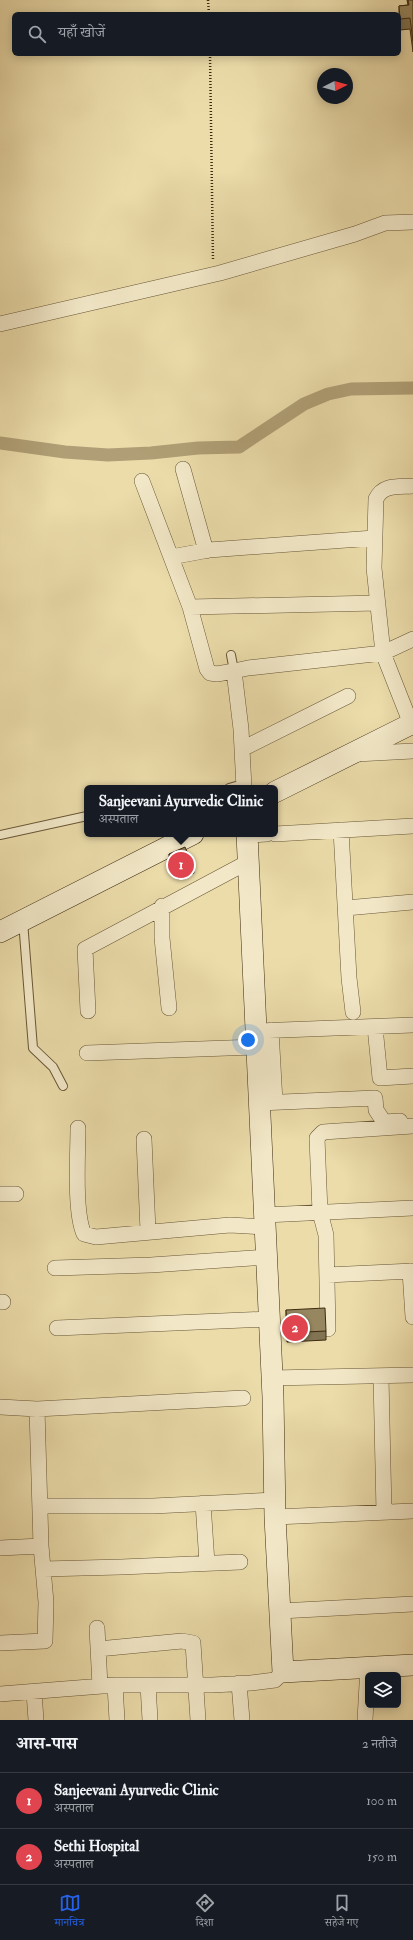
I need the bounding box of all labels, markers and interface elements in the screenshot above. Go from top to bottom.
search box [12,12,401,56]
icon: search [26,23,48,45]
text: यहाँ खोजें [58,23,105,42]
north arrow [317,68,353,104]
popup [84,785,278,837]
text: Sanjeevani Ayurvedic Clinic [99,792,263,811]
text: अस्पताल [99,811,138,827]
pin: 1 [168,850,194,880]
your location [238,1030,258,1050]
pin: 2 [282,1313,308,1343]
map controls [365,1672,401,1708]
button: layers [365,1672,401,1708]
text: आस-पास [16,1733,77,1754]
text: 2 नतीजे [362,1736,397,1752]
text: Sanjeevani Ayurvedic Clinic [54,1781,219,1800]
text: 1 [27,1793,31,1809]
text: 100 m [366,1793,397,1809]
text: अस्पताल [54,1800,94,1816]
text: Sethi Hospital [54,1837,139,1856]
text: 2 [26,1849,32,1865]
text: 150 m [367,1849,397,1865]
text: अस्पताल [54,1856,94,1872]
tab: मानचित्र [55,1892,84,1933]
tab: दिशा [194,1892,216,1933]
tab: सहेजे गए [325,1892,358,1933]

